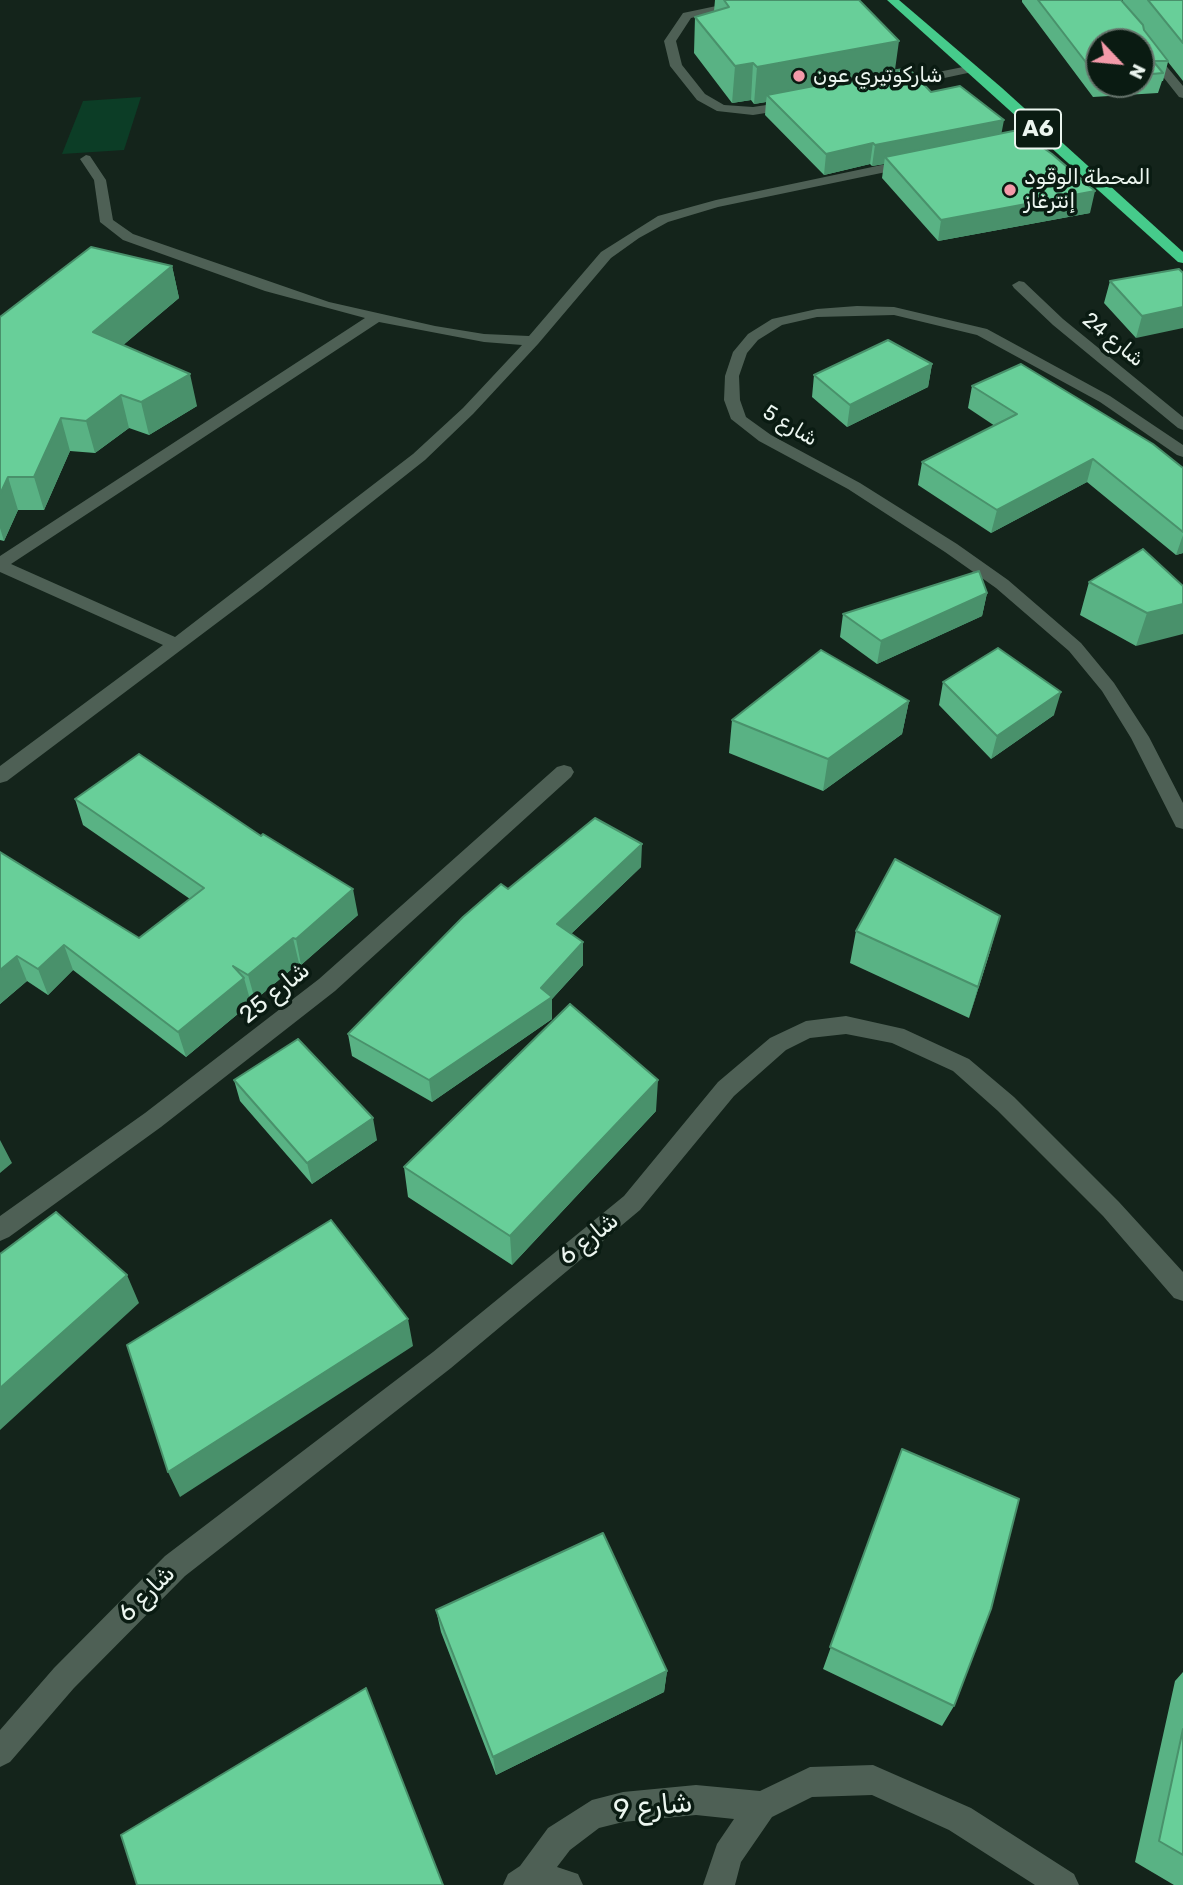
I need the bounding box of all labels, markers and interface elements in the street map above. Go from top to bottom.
north arrow [1085,28,1155,98]
text: N [1124,60,1151,83]
place label: شاركوتيري عون [813,63,943,89]
marker: شاركوتيري عون [791,68,807,84]
road number: A6 [1015,110,1061,148]
place label: المحطة الوقود إنترغاز [1024,165,1151,215]
marker: المحطة الوقود إنترغاز [1002,182,1018,198]
street label: شارع 24 [1077,308,1149,372]
street label: شارع 5 [758,400,822,452]
street label: شارع 25 [234,956,316,1030]
street label: شارع 6 [553,1206,625,1272]
street label: شارع 6 [113,1560,181,1628]
street label: شارع 9 [612,1786,694,1828]

